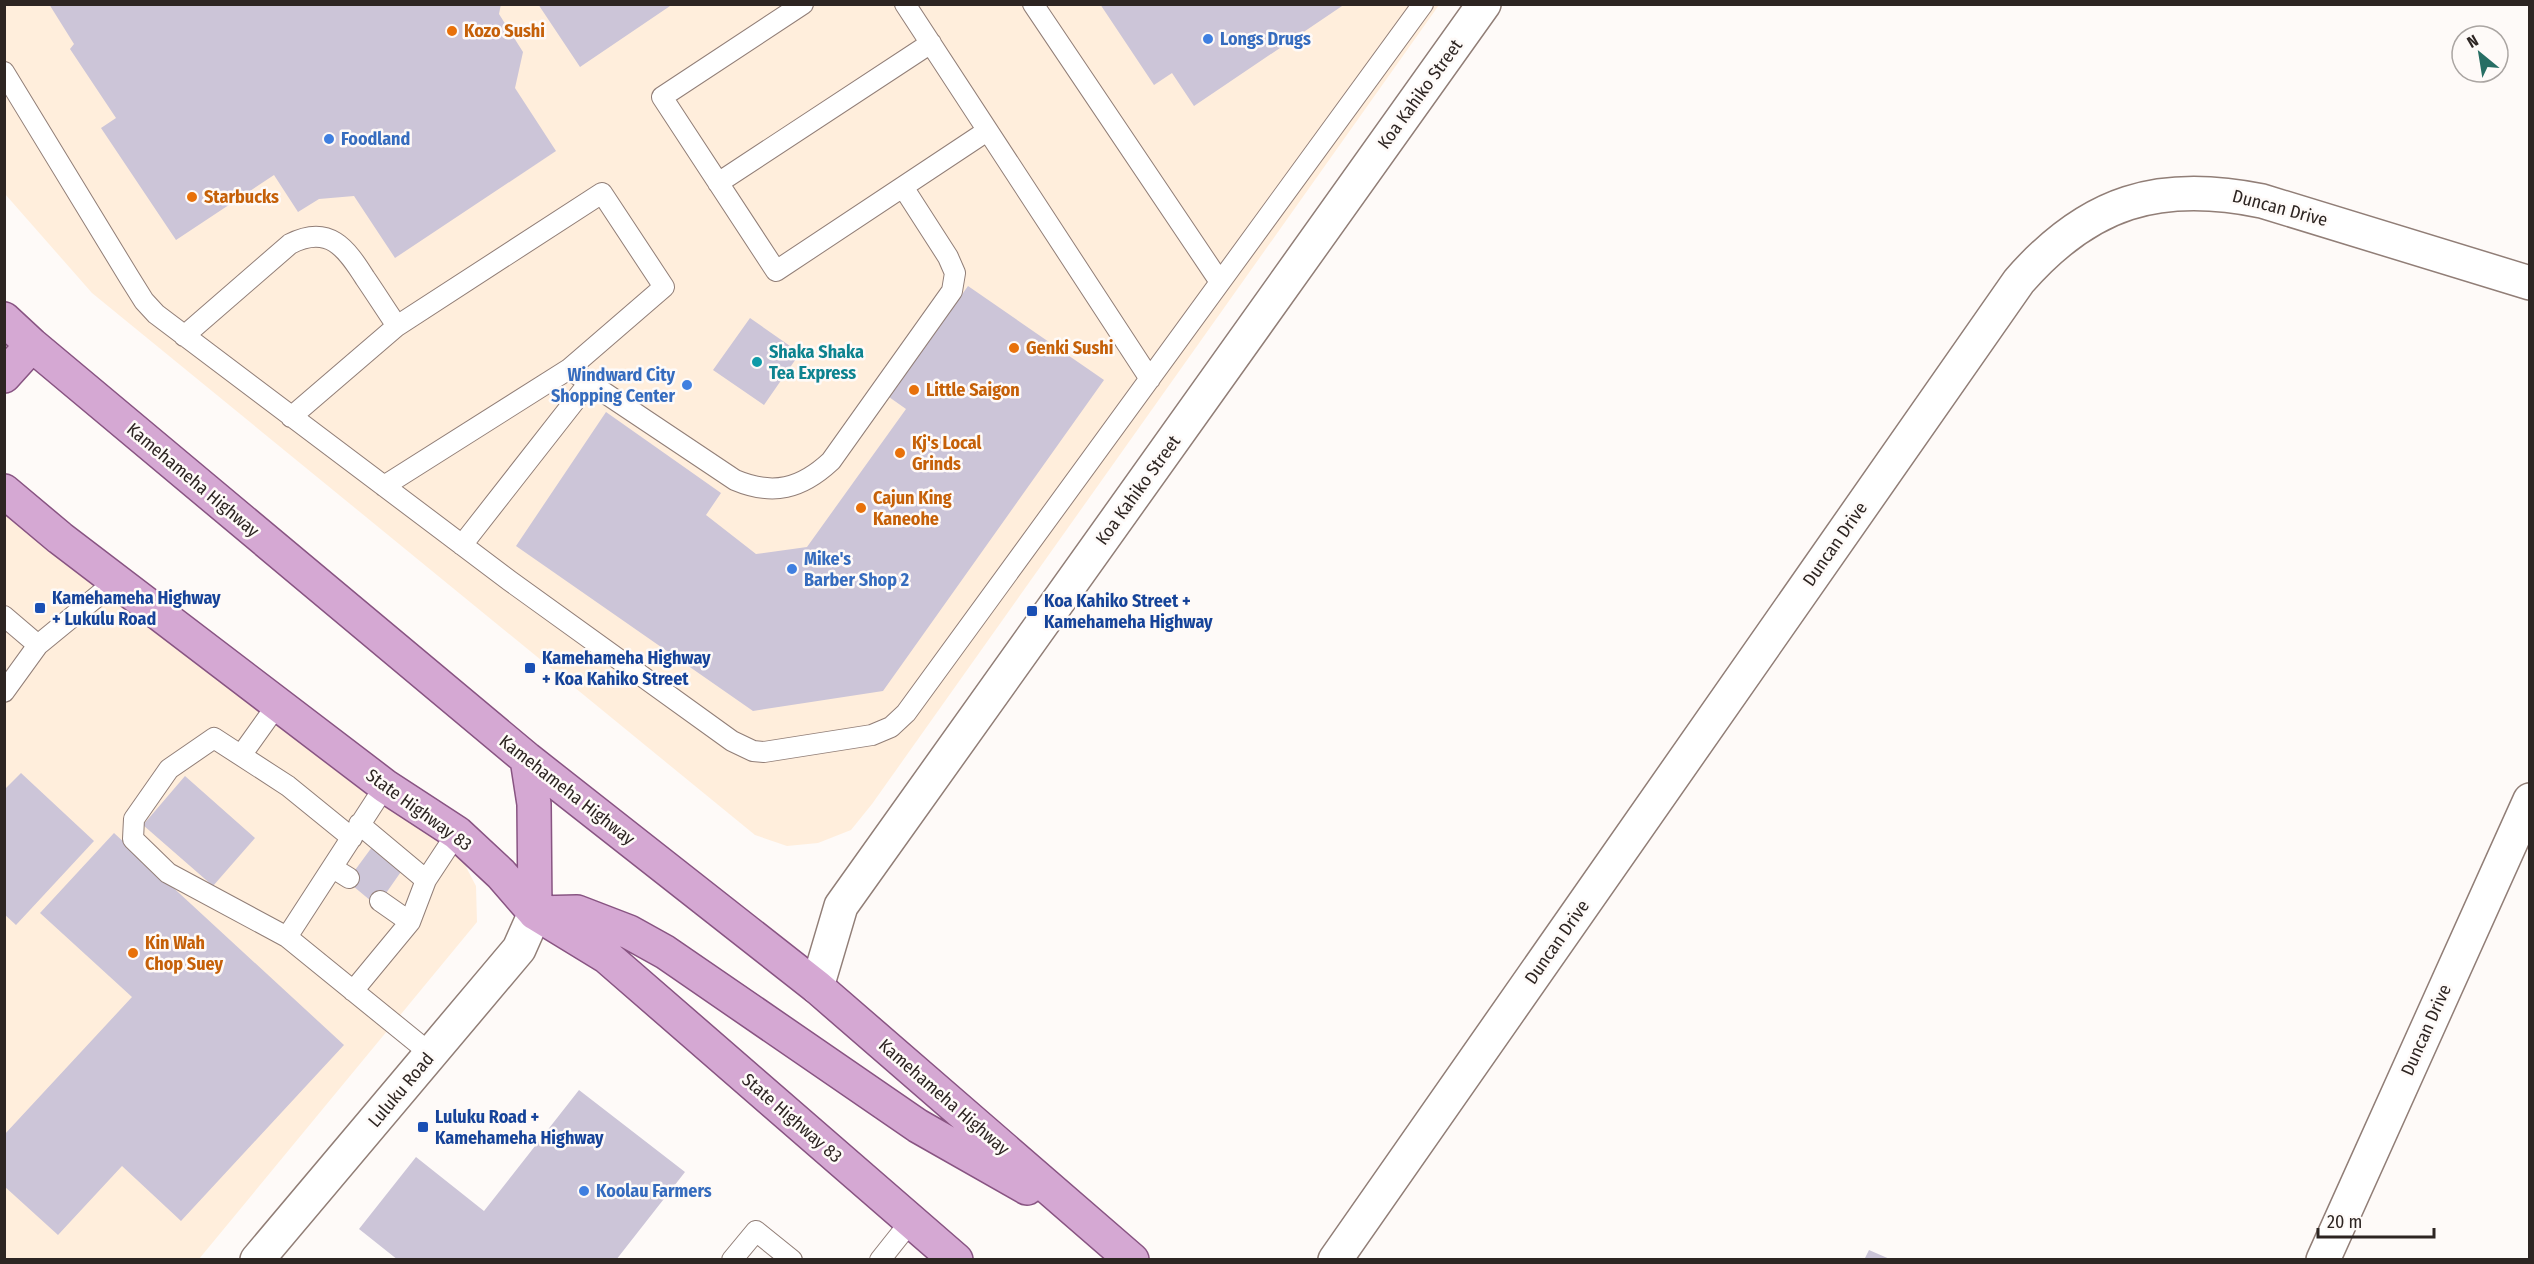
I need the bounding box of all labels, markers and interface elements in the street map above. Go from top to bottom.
place label: Kozo Sushi [464,20,545,42]
marker: Kozo Sushi [445,24,459,38]
north arrow [2450,24,2510,84]
place label: Longs Drugs [1220,28,1311,50]
text: N [2464,31,2482,52]
marker: Longs Drugs [1201,32,1215,46]
street label: Koa Kahiko Street [1373,35,1467,153]
place label: Foodland [341,128,410,150]
marker: Foodland [322,132,336,146]
street label: Duncan Drive [2230,185,2330,231]
place label: Starbucks [204,186,279,208]
marker: Starbucks [185,190,199,204]
place label: Genki Sushi [1026,337,1113,359]
place label: Shaka Shaka Tea Express [769,341,864,384]
marker: Genki Sushi [1007,341,1021,355]
marker: Shaka Shaka Tea Express [750,355,764,369]
place label: Windward City Shopping Center [551,364,675,407]
marker: Windward City Shopping Center [680,378,694,392]
place label: Little Saigon [926,379,1020,401]
marker: Little Saigon [907,383,921,397]
street label: Kamehameha Highway [122,418,264,542]
street label: Koa Kahiko Street [1091,431,1185,549]
place label: Kj's Local Grinds [912,432,981,475]
marker: Kj's Local Grinds [893,446,907,460]
place label: Cajun King Kaneohe [873,487,952,530]
street label: Duncan Drive [1798,498,1872,590]
marker: Cajun King Kaneohe [854,501,868,515]
place label: Mike's Barber Shop 2 [804,548,909,591]
marker: Mike's Barber Shop 2 [785,562,799,576]
place label: Kamehameha Highway + Lukulu Road [52,587,221,630]
place label: Koa Kahiko Street + Kamehameha Highway [1044,590,1213,633]
marker: Kamehameha Highway + Lukulu Road [33,601,47,615]
marker: Koa Kahiko Street + Kamehameha Highway [1025,604,1039,618]
place label: Kamehameha Highway + Koa Kahiko Street [542,647,711,690]
marker: Kamehameha Highway + Koa Kahiko Street [523,661,537,675]
street label: Kamehameha Highway [495,730,639,850]
street label: State Highway 83 [362,764,476,856]
street label: Duncan Drive [1520,896,1594,988]
place label: Kin Wah Chop Suey [145,932,223,975]
marker: Kin Wah Chop Suey [126,946,140,960]
street label: Duncan Drive [2396,981,2456,1079]
street label: Kamehameha Highway [874,1034,1014,1160]
street label: Luluku Road [363,1048,439,1132]
street label: State Highway 83 [738,1069,846,1167]
place label: Luluku Road + Kamehameha Highway [435,1106,604,1149]
marker: Luluku Road + Kamehameha Highway [416,1120,430,1134]
place label: Koolau Farmers [596,1180,712,1202]
marker: Koolau Farmers [577,1184,591,1198]
scale bar [2318,1201,2434,1239]
text: 20 m [2327,1211,2362,1233]

